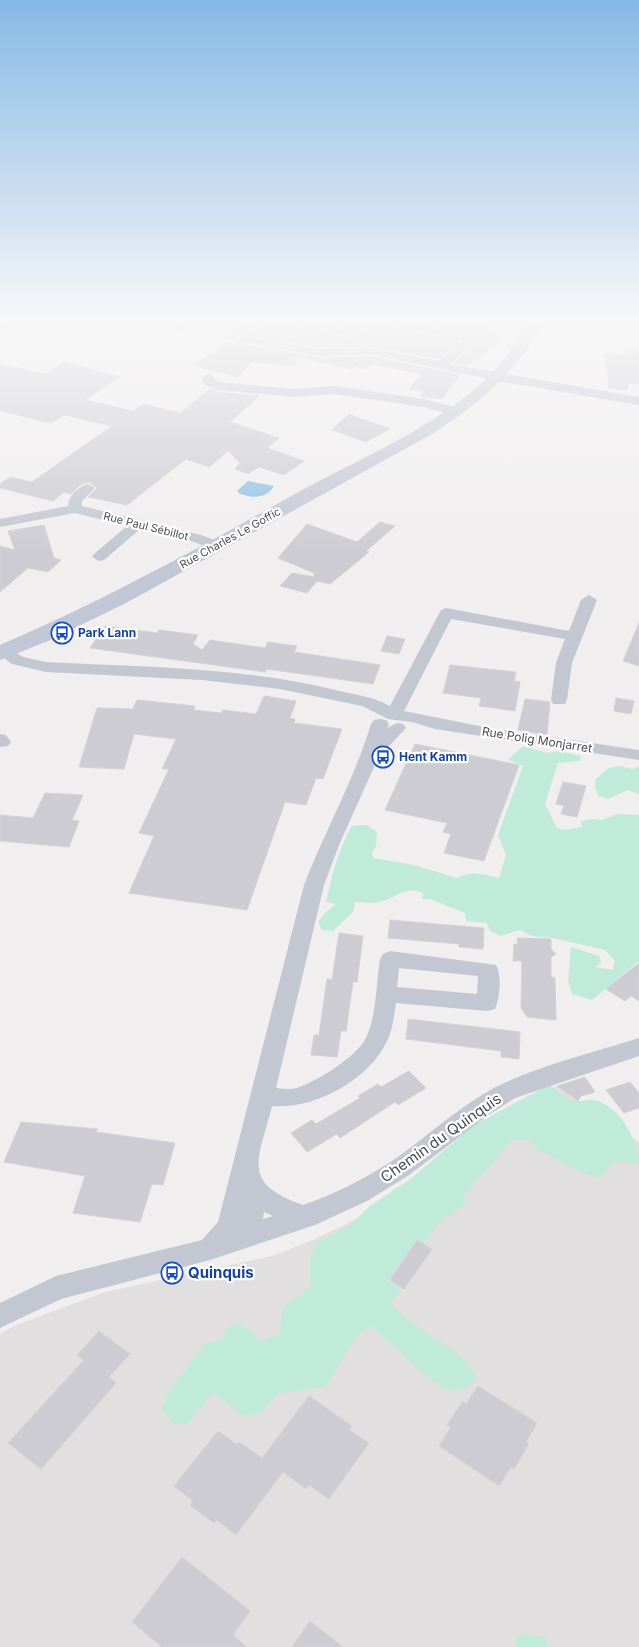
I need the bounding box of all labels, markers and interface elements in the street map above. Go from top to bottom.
street label: Rue Charles Le Goffic [177,504,283,572]
street label: Rue Paul Sébillot [102,509,190,543]
bus stop icon: Park Lann [50,621,74,645]
place label: Park Lann [78,625,136,640]
street label: Rue Polig Monjarret [481,723,593,756]
bus stop icon: Hent Kamm [371,745,395,769]
place label: Hent Kamm [399,749,467,764]
street label: Chemin du Quinquis [377,1089,505,1186]
bus stop icon: Quinquis [160,1261,184,1285]
place label: Quinquis [188,1263,254,1282]

